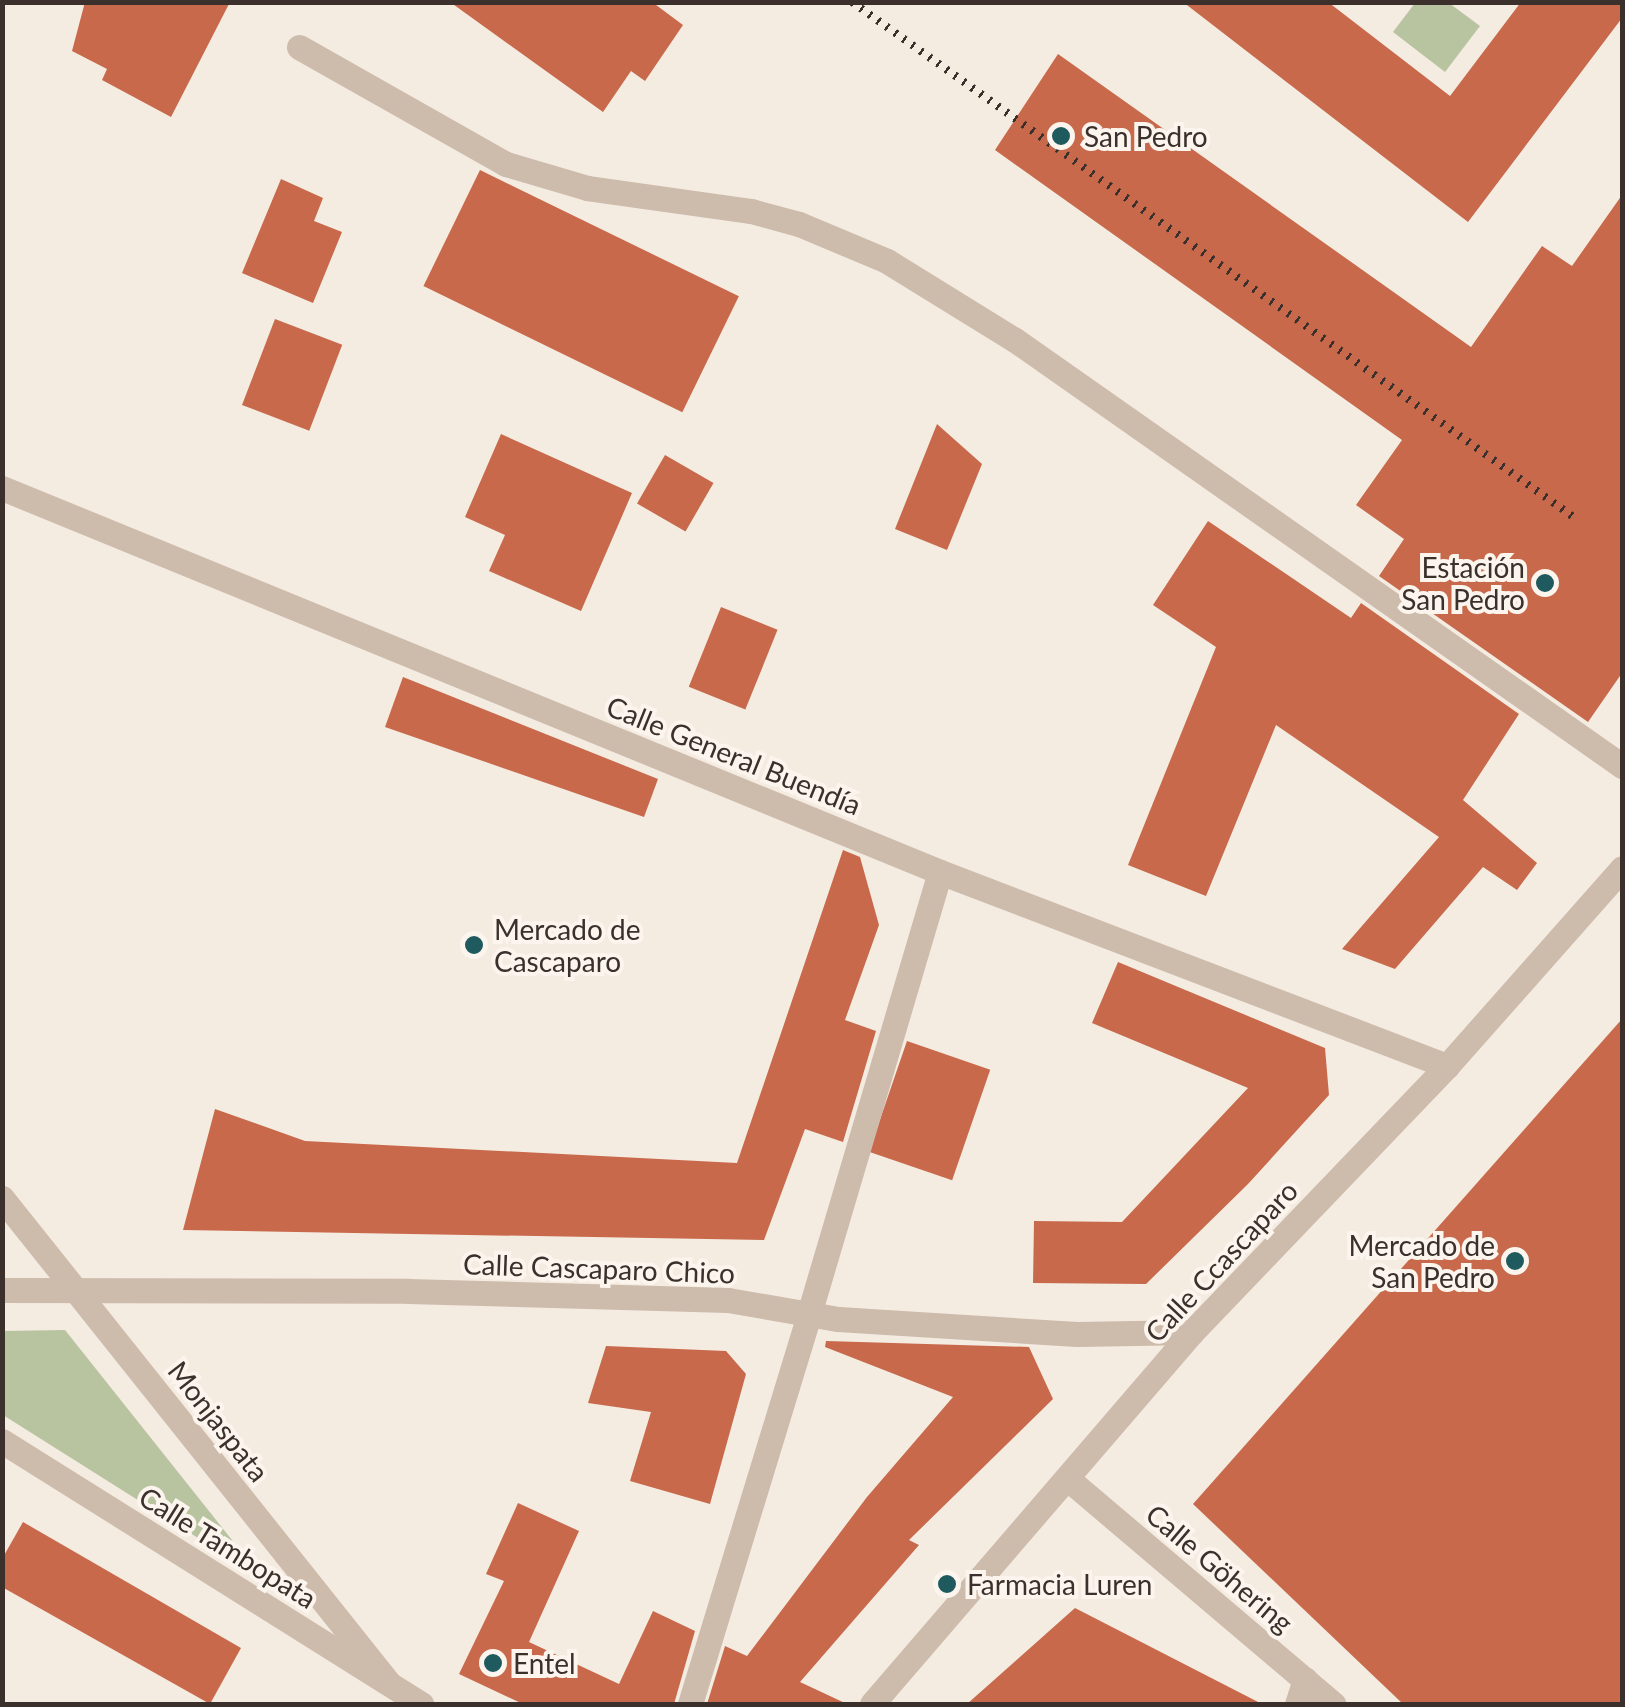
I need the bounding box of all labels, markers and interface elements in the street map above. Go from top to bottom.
place label: San Pedro [1084,119,1208,153]
marker: San Pedro [1048,123,1074,149]
place label: Estación San Pedro [1401,550,1525,616]
marker: Estación San Pedro [1534,572,1556,594]
street label: Calle General Buendía [602,689,866,821]
place label: Mercado de Cascaparo [494,912,640,978]
marker: Mercado de Cascaparo [463,934,485,956]
street label: Calle Ccascaparo [1138,1173,1304,1349]
place label: Mercado de San Pedro [1349,1228,1495,1294]
street label: Calle Cascaparo Chico [462,1246,736,1290]
marker: Mercado de San Pedro [1504,1250,1526,1272]
street label: Monjaspata [162,1354,276,1488]
street label: Calle Tambopata [133,1479,323,1615]
street label: Calle Göhering [1140,1497,1300,1639]
place label: Farmacia Luren [967,1567,1152,1601]
marker: Farmacia Luren [936,1573,958,1595]
place label: Entel [513,1646,576,1680]
marker: Entel [482,1652,504,1674]

